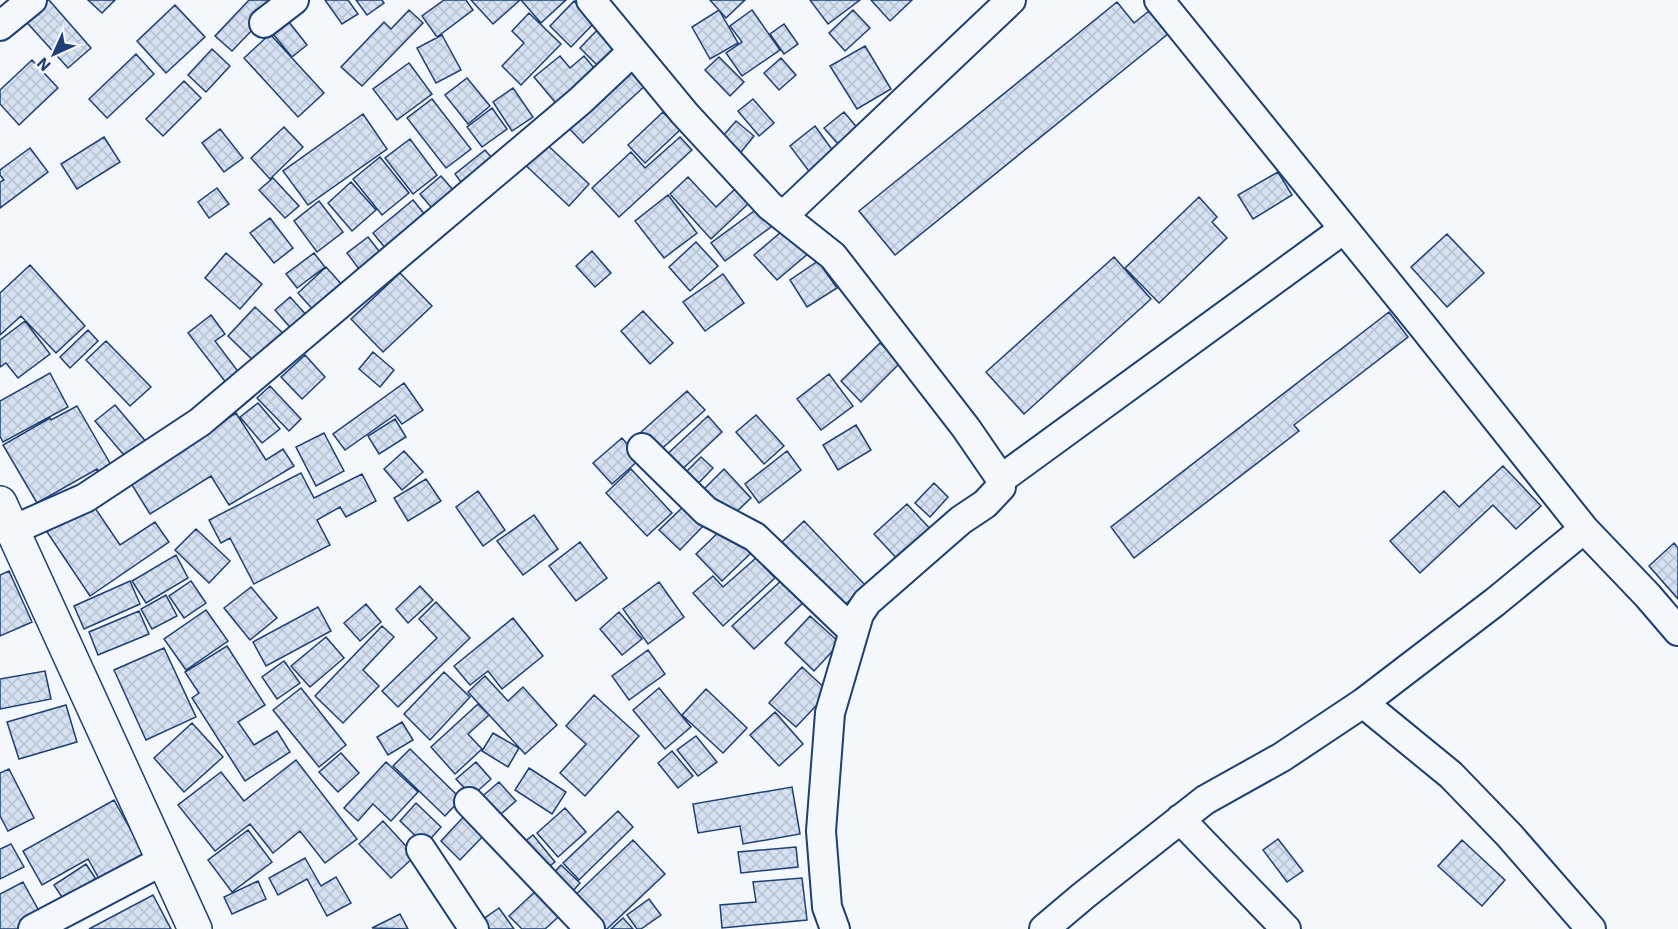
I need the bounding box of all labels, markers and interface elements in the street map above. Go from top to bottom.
north arrow [24,24,84,84]
text: N [32,53,55,76]

